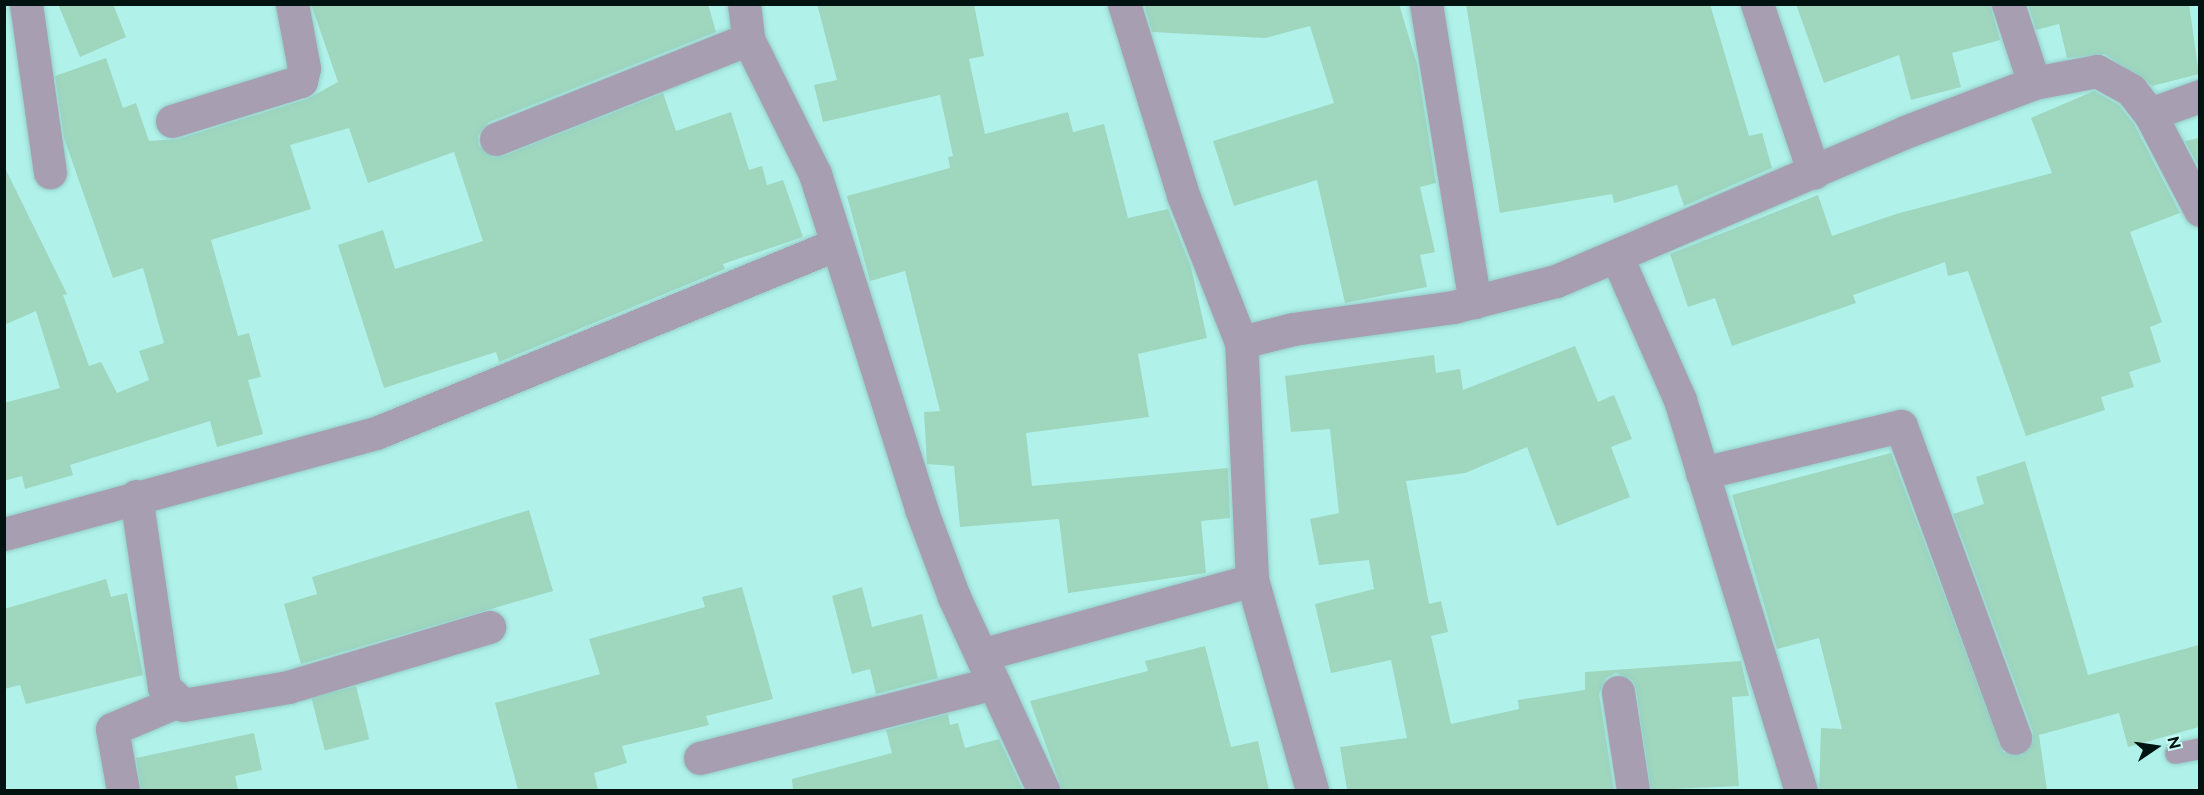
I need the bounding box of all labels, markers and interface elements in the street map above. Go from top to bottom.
north arrow [2126,717,2186,777]
text: N [2163,735,2185,751]

